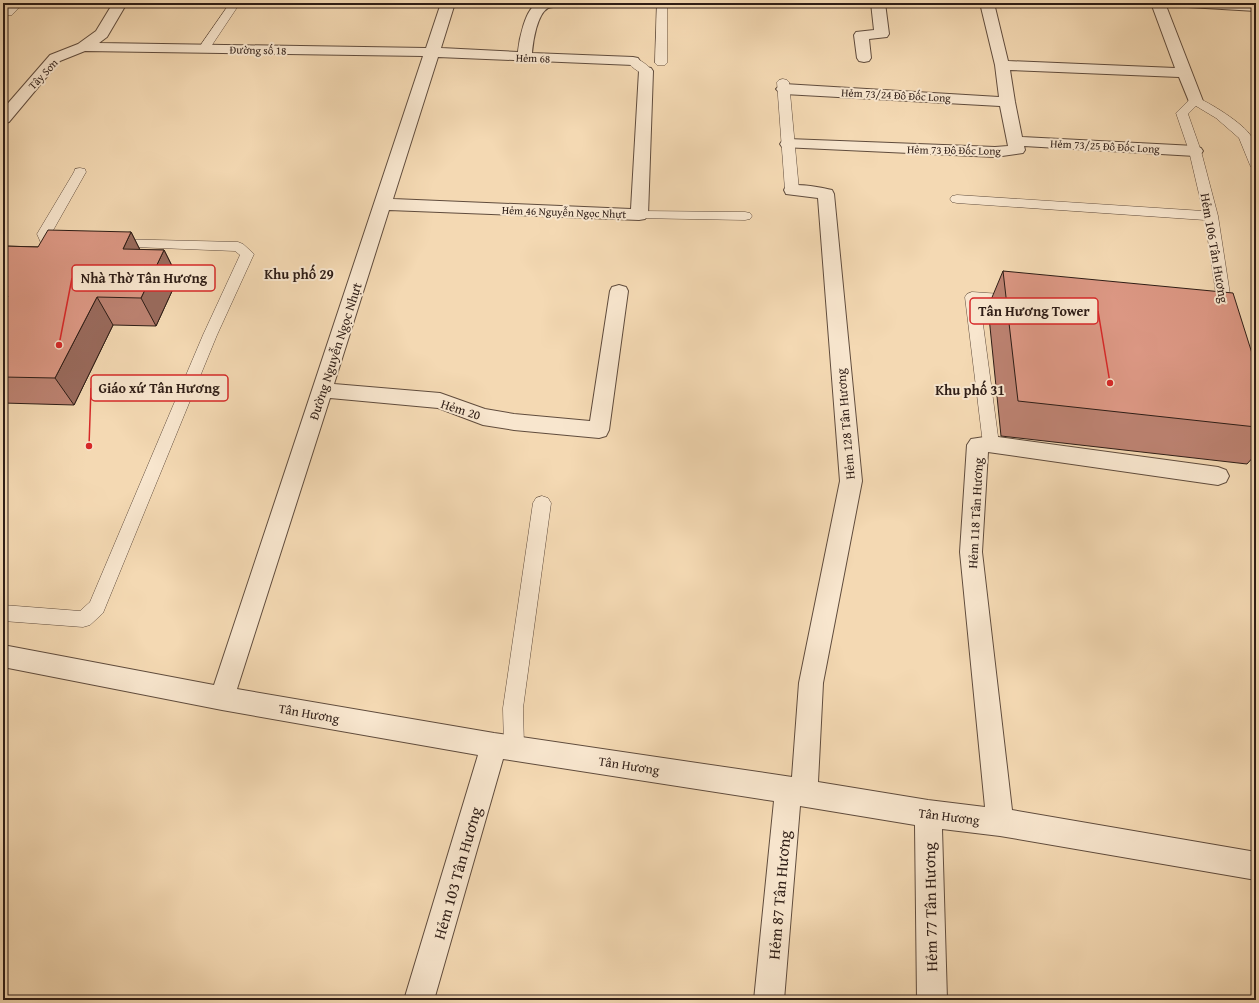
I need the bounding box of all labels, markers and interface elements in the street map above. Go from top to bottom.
street label: Đường số 18 [229,42,287,58]
street label: Hẻm 68 [515,49,551,67]
street label: Tây Sơn [25,54,62,93]
street label: Hẻm 73/24 Đô Đốc Long [841,84,952,106]
street label: Hẻm 73/25 Đô Đốc Long [1050,135,1161,157]
street label: Hẻm 73 Đô Đốc Long [907,141,1002,159]
street label: Hẻm 106 Tân Hương [1195,192,1234,305]
street label: Hẻm 46 Nguyễn Ngọc Nhựt [501,202,627,222]
district label: Khu phố 29 [264,264,334,284]
callout: Nhà Thờ Tân Hương [72,265,215,291]
text: Nhà Thờ Tân Hương [81,268,208,288]
street label: Đường Nguyễn Ngọc Nhựt [304,280,367,422]
callout: Tân Hương Tower [970,298,1098,324]
text: Tân Hương Tower [978,301,1090,321]
street label: Hẻm 128 Tân Hương [831,367,860,480]
callout: Giáo xứ Tân Hương [91,375,228,401]
text: Giáo xứ Tân Hương [98,378,220,398]
district label: Khu phố 31 [935,380,1005,400]
street label: Hẻm 20 [439,394,483,425]
street label: Hẻm 118 Tân Hương [963,456,988,569]
street label: Tân Hương [277,699,341,728]
street label: Tân Hương [597,751,661,780]
street label: Tân Hương [917,803,981,830]
street label: Hẻm 103 Tân Hương [427,804,487,942]
street label: Hẻm 87 Tân Hương [761,830,797,960]
street label: Hẻm 77 Tân Hương [917,842,943,972]

